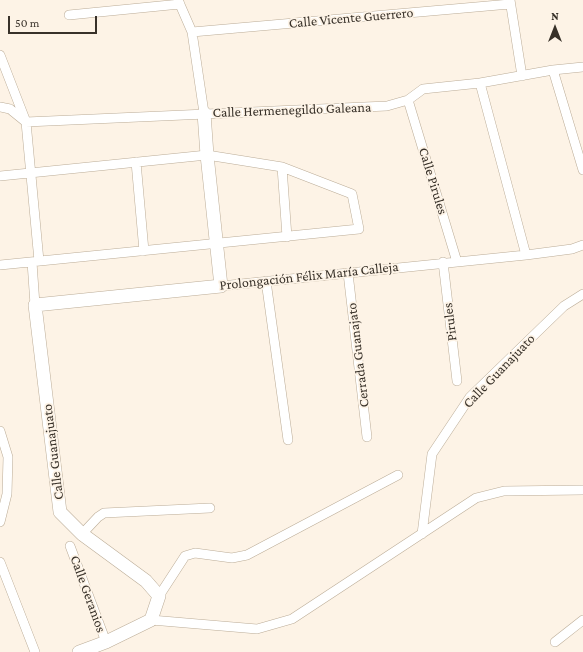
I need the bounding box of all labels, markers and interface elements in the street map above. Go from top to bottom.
street label: Calle Vicente Guerrero [288,4,414,32]
scale bar [10,8,99,34]
north arrow [535,8,575,48]
text: N [551,10,559,22]
text: 50 m [15,16,39,30]
street label: Calle Hermenegildo Galeana [212,99,372,121]
street label: Calle Pirules [415,145,451,217]
street label: Prolongación Félix María Calleja [219,258,399,294]
street label: Cerrada Guanajato [343,302,373,408]
street label: Pirules [439,302,461,342]
street label: Calle Guanajuato [459,331,539,411]
street label: Calle Guanajuato [39,403,67,501]
street label: Calle Geranios [66,553,110,635]

